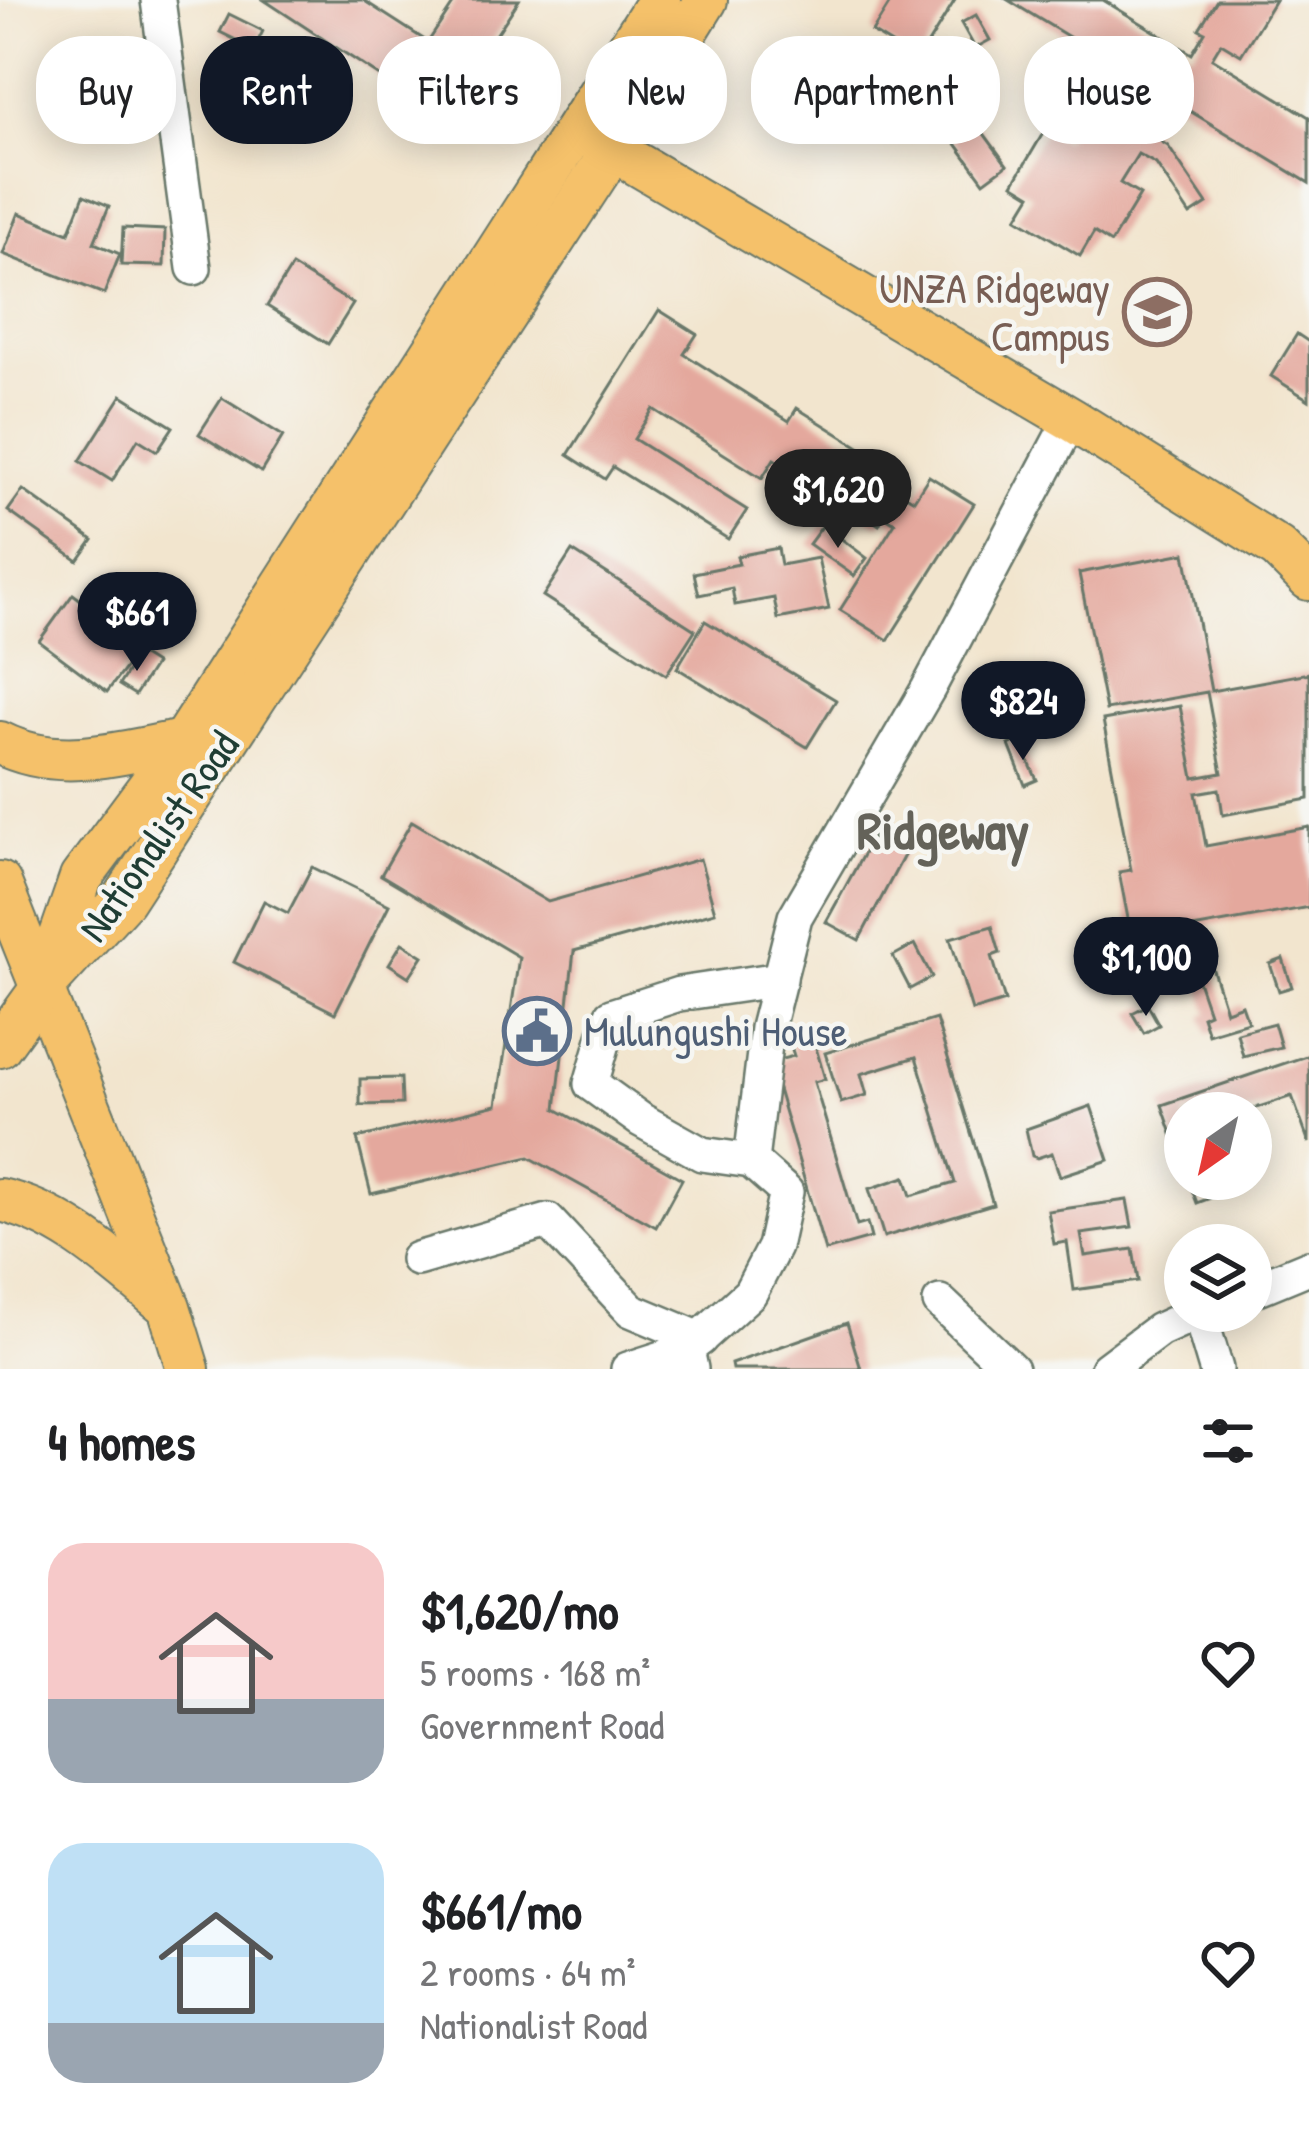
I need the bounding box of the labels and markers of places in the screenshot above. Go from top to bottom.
place label: UNZA Ridgeway Campus [879,259,1110,364]
school or university icon: UNZA Ridgeway Campus [1122,277,1192,347]
pin: $1,620 [740,449,936,551]
pin: $661 [66,572,208,674]
pin: $824 [952,661,1094,763]
pin: $1,100 [1048,917,1244,1019]
public building icon: Mulungushi House [502,996,572,1066]
place label: Mulungushi House [584,1002,847,1059]

